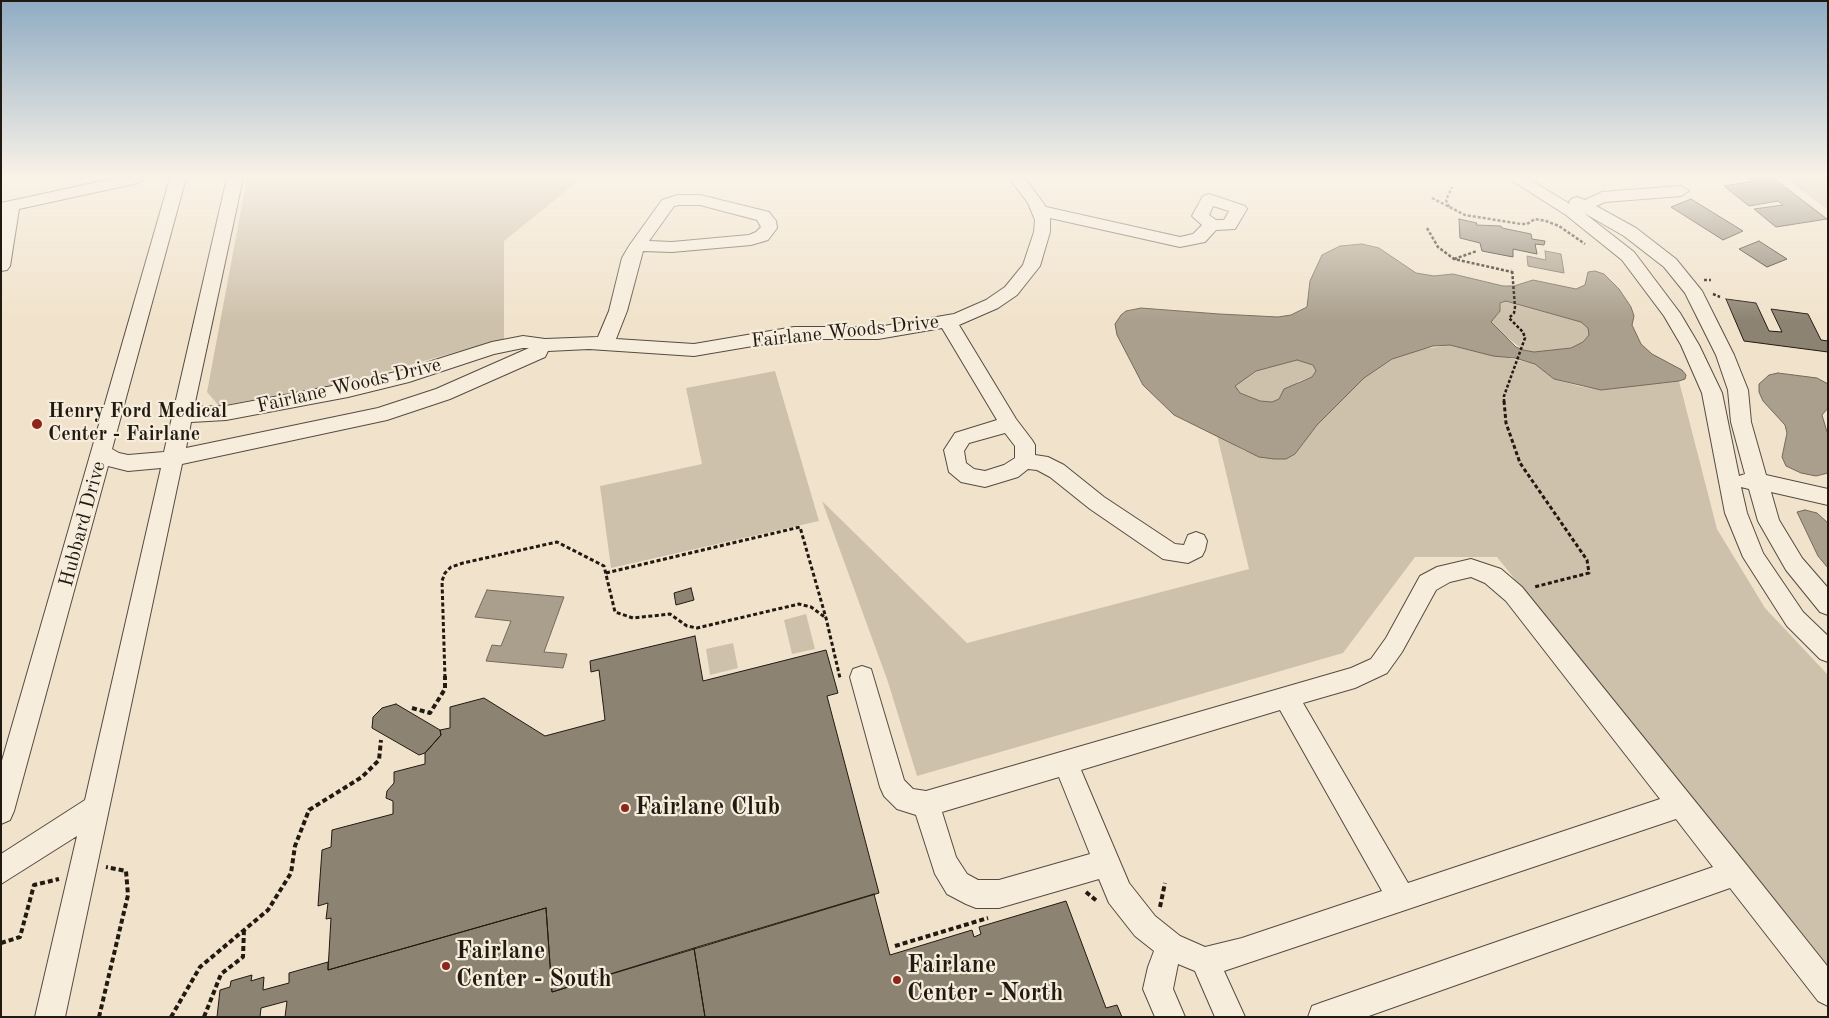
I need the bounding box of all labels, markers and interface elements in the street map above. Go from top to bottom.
street label: Fairlane Woods Drive [750,310,940,354]
street label: Fairlane Woods Drive [254,353,444,419]
place label: Henry Ford Medical Center - Fairlane [48,400,227,447]
marker: Henry Ford Medical Center - Fairlane [30,417,44,431]
street label: Hubbard Drive [55,459,111,589]
place label: Fairlane Club [635,794,780,822]
marker: Fairlane Club [619,802,631,814]
place label: Fairlane Center - South [456,938,612,994]
place label: Fairlane Center - North [907,952,1063,1008]
marker: Fairlane Center - South [440,960,452,972]
marker: Fairlane Center - North [891,974,903,986]

